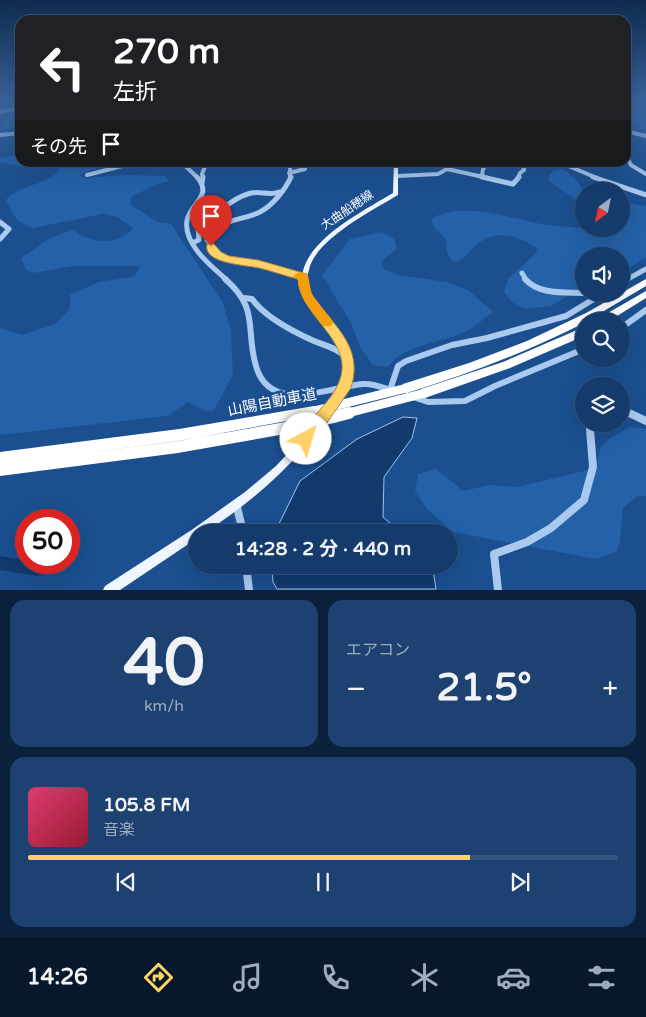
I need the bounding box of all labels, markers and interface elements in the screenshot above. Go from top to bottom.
text: 270 m [113,31,220,73]
icon: left [30,35,95,100]
text: 左折 [113,79,157,105]
icon: arrive [97,130,125,158]
text: その先 [30,136,87,158]
north arrow [575,182,630,238]
map controls [575,182,630,432]
street label: 大曲船穂線 [318,187,376,233]
pin [190,195,232,246]
icon: arrive [197,202,225,230]
button: sound [575,247,630,302]
button: search [575,312,630,367]
button: layers [575,377,630,432]
street label: 山陽自動車道 [226,385,318,419]
position arrow [279,412,331,464]
speed limit sign: 50 [15,509,80,574]
text: 14:28 · 2 分 · 440 m [235,538,411,560]
text: 40 [123,624,205,703]
text: エアコン [346,640,410,660]
text: 21.5° [437,665,532,711]
text: − [346,672,366,706]
text: + [602,672,618,706]
text: km/h [144,696,184,716]
text: 105.8 FM [103,794,190,816]
text: 音楽 [103,820,135,840]
icon: previous [112,868,140,896]
icon: pause [309,868,337,896]
icon: next [506,868,534,896]
icon: directions [141,960,176,995]
icon: music [230,960,265,995]
icon: phone [318,960,353,995]
icon: climate [407,960,442,995]
icon: car [496,960,531,995]
icon: filters [584,960,619,995]
text: 14:26 [27,964,88,990]

